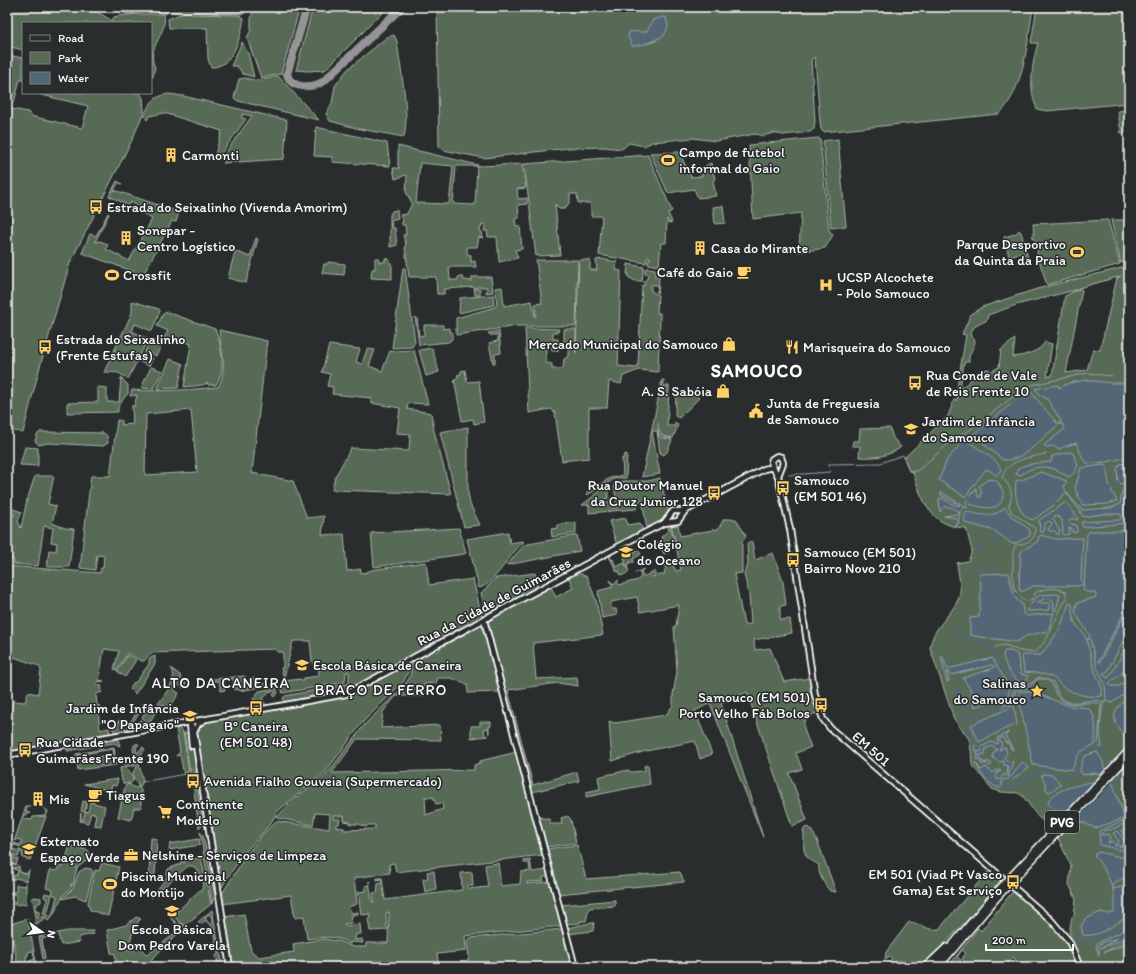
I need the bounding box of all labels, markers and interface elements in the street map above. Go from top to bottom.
legend [22,22,152,94]
text: Road [58,31,84,45]
text: Park [58,51,82,65]
text: Water [58,71,89,85]
place label: Campo de futebol informal do Gaio [679,144,785,177]
building icon: Carmonti [163,147,179,163]
place label: Carmonti [182,147,239,164]
sports icon: Campo de futebol informal do Gaio [660,152,676,168]
bus stop icon: Estrada do Seixalinho (Vivenda Amorim) [88,199,104,215]
place label: Estrada do Seixalinho (Vivenda Amorim) [107,199,347,216]
place label: Sonepar - Centro Logístico [137,222,235,255]
building icon: Sonepar - Centro Logístico [118,230,134,246]
place label: Parque Desportivo da Quinta da Praia [955,236,1066,269]
building icon: Casa do Mirante [692,240,708,256]
place label: Casa do Mirante [711,240,808,257]
sports icon: Parque Desportivo da Quinta da Praia [1069,244,1085,260]
place label: Café do Gaio [657,264,733,281]
cafe icon: Café do Gaio [736,264,752,280]
sports icon: Crossfit [104,267,120,283]
place label: Crossfit [123,267,171,284]
place label: UCSP Alcochete - Polo Samouco [837,269,934,302]
hospital icon: UCSP Alcochete - Polo Samouco [818,277,834,293]
place label: Estrada do Seixalinho (Frente Estufas) [56,331,185,364]
place label: Mercado Municipal do Samouco [528,336,718,353]
shop icon: Mercado Municipal do Samouco [721,336,737,352]
bus stop icon: Estrada do Seixalinho (Frente Estufas) [37,339,53,355]
restaurant icon: Marisqueira do Samouco [784,339,800,355]
place label: Marisqueira do Samouco [803,339,951,356]
district label: SAMOUCO [711,360,803,382]
place label: Rua Conde de Vale de Reis Frente 10 [926,367,1037,400]
bus stop icon: Rua Conde de Vale de Reis Frente 10 [907,375,923,391]
place label: A. S. Sabóia [642,383,713,400]
shop icon: A. S. Sabóia [715,383,731,399]
place label: Junta de Freguesia de Samouco [767,395,880,428]
public building icon: Junta de Freguesia de Samouco [748,403,764,419]
place label: Jardim de Infância do Samouco [922,413,1035,446]
school or university icon: Jardim de Infância do Samouco [903,421,919,437]
place label: Samouco (EM 501 46) [794,472,866,505]
place label: Rua Doutor Manuel da Cruz Junior 128 [588,477,703,510]
bus stop icon: Samouco (EM 501 46) [775,480,791,496]
bus stop icon: Rua Doutor Manuel da Cruz Junior 128 [706,485,722,501]
place label: Colégio do Oceano [637,536,701,569]
school or university icon: Colégio do Oceano [618,544,634,560]
place label: Samouco (EM 501) Bairro Novo 210 [804,544,916,577]
bus stop icon: Samouco (EM 501) Bairro Novo 210 [785,552,801,568]
street label: Rua da Cidade de Guimarães [414,554,574,650]
school or university icon: Escola Básica de Caneira [294,657,310,673]
place label: Escola Básica de Caneira [313,657,463,674]
district label: ALTO DA CANEIRA [152,674,290,692]
place label: Salinas do Samouco [953,675,1026,708]
district label: BRAÇO DE FERRO [315,681,447,699]
place icon: Salinas do Samouco [1029,683,1045,699]
place label: Samouco (EM 501) Porto Velho Fáb Bolos [679,689,810,722]
bus stop icon: Samouco (EM 501) Porto Velho Fáb Bolos [813,697,829,713]
place label: Jardim de Infância "O Papagaio" [66,700,179,733]
bus stop icon: Bº Caneira (EM 501 48) [248,700,264,716]
school or university icon: Jardim de Infância "O Papagaio" [182,708,198,724]
place label: Bº Caneira (EM 501 48) [220,718,292,751]
street label: EM 501 [849,728,894,770]
place label: Rua Cidade Guimarães Frente 190 [36,734,169,767]
bus stop icon: Rua Cidade Guimarães Frente 190 [17,742,33,758]
bus stop icon: Avenida Fialho Gouveia (Supermercado) [185,773,201,789]
place label: Avenida Fialho Gouveia (Supermercado) [204,773,442,790]
cafe icon: Tiagus [87,787,103,803]
place label: Tiagus [106,787,146,804]
building icon: Mis [30,791,46,807]
place label: Mis [49,791,70,808]
place label: Continente Modelo [176,796,244,829]
supermarket icon: Continente Modelo [157,804,173,820]
road number: PVG [1045,811,1079,833]
place label: Externato Espaço Verde [40,833,120,866]
school or university icon: Externato Espaço Verde [21,841,37,857]
office icon: Nelshine - Serviços de Limpeza [123,847,139,863]
place label: Nelshine - Serviços de Limpeza [142,847,327,864]
place label: EM 501 (Viad Pt Vasco Gama) Est Serviço [868,866,1002,899]
place label: Piscina Municipal do Montijo [121,868,226,901]
bus stop icon: EM 501 (Viad Pt Vasco Gama) Est Serviço [1005,874,1021,890]
sports icon: Piscina Municipal do Montijo [102,876,118,892]
school or university icon: Escola Básica Dom Pedro Varela [164,903,180,919]
north arrow [22,912,62,952]
place label: Escola Básica Dom Pedro Varela [118,921,227,954]
scale bar [986,926,1073,952]
text: N [44,929,58,939]
text: 200 m [992,933,1026,947]

